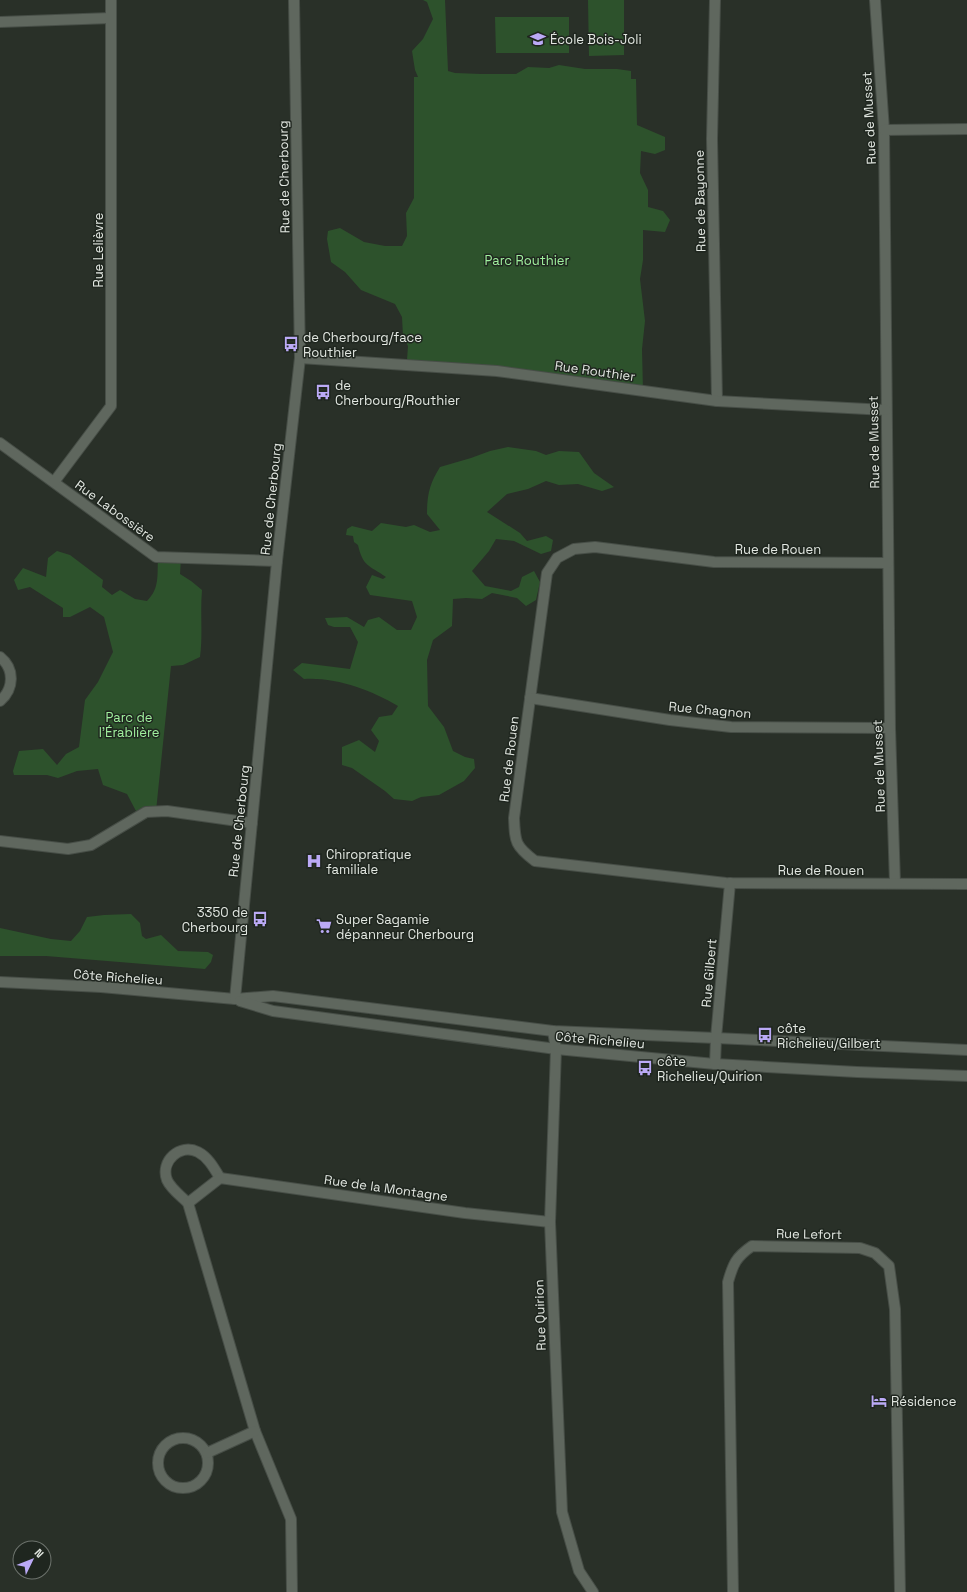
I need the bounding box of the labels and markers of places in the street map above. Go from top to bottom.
school or university icon: École Bois-Joli [529,30,547,48]
place label: École Bois-Joli [550,31,642,48]
place label: de Cherbourg/face Routhier [303,329,422,361]
bus stop icon: de Cherbourg/face Routhier [282,335,300,353]
place label: de Cherbourg/Routhier [335,377,460,409]
bus stop icon: de Cherbourg/Routhier [314,383,332,401]
place label: Chiropratique familiale [326,846,412,878]
hospital icon: Chiropratique familiale [305,852,323,870]
place label: 3350 de Cherbourg [182,904,248,936]
bus stop icon: 3350 de Cherbourg [251,910,269,928]
place label: Super Sagamie dépanneur Cherbourg [336,911,474,943]
supermarket icon: Super Sagamie dépanneur Cherbourg [315,917,333,935]
place label: côte Richelieu/Gilbert [777,1020,881,1052]
bus stop icon: côte Richelieu/Gilbert [756,1026,774,1044]
place label: côte Richelieu/Quirion [657,1053,763,1085]
bus stop icon: côte Richelieu/Quirion [636,1059,654,1077]
hotel icon: Résidence [870,1392,888,1410]
place label: Résidence [891,1393,956,1410]

